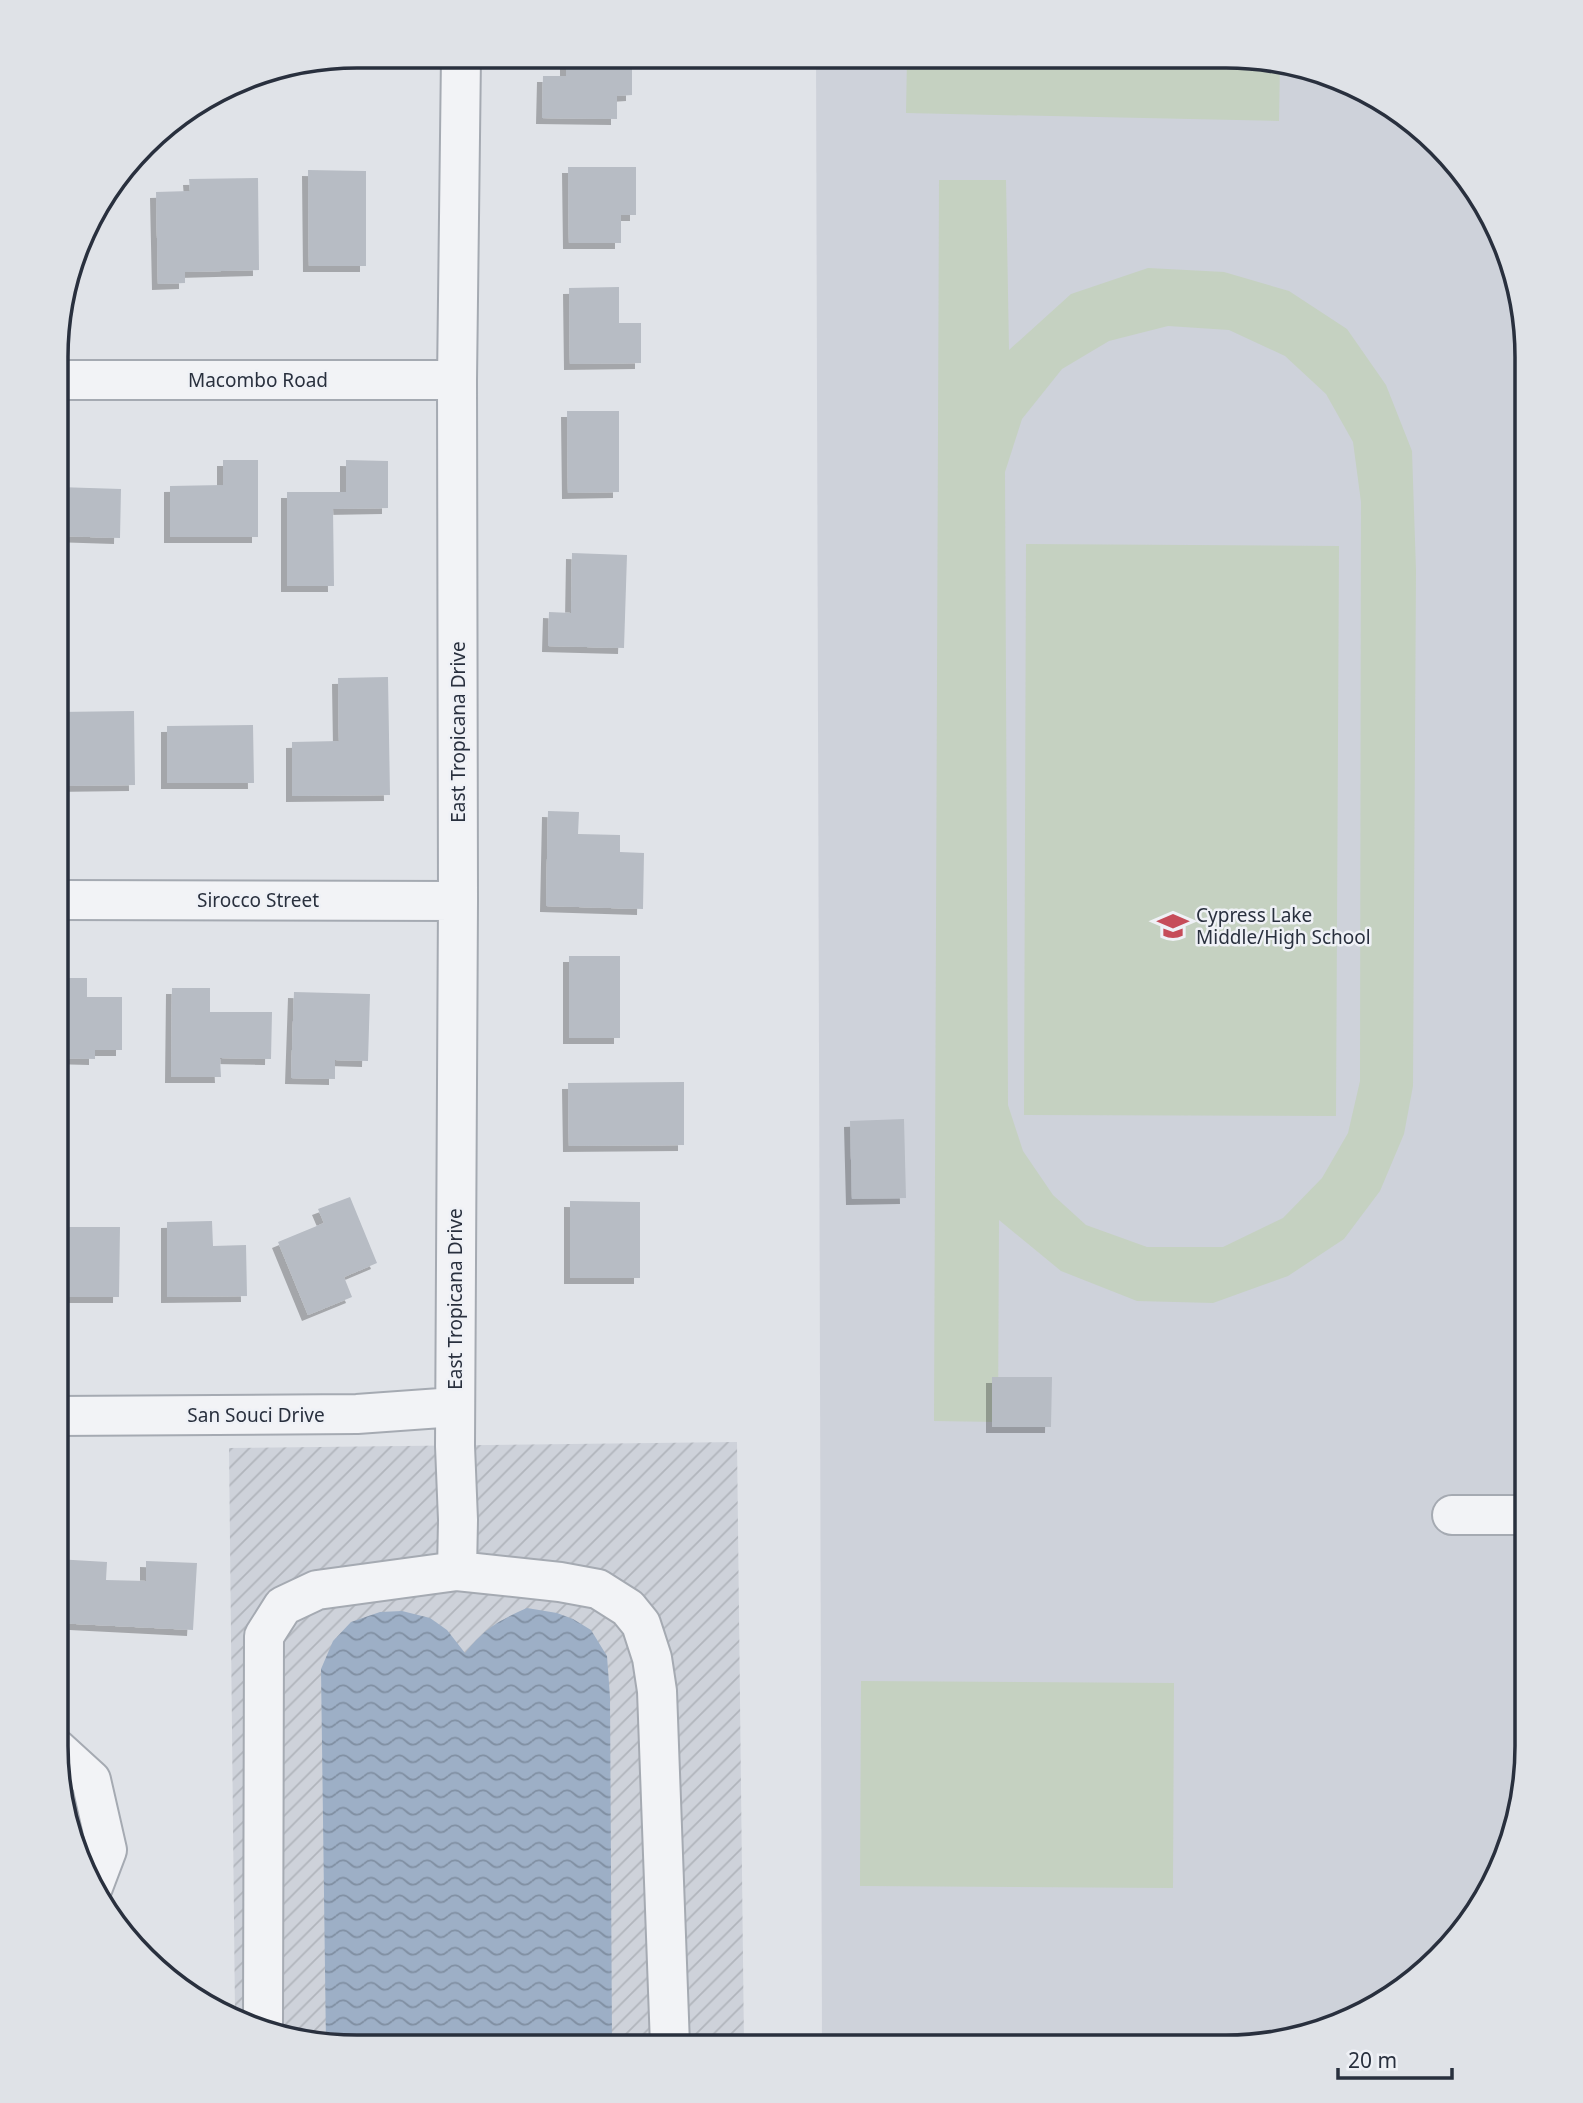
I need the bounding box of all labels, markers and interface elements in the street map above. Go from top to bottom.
street label: Macombo Road [188,367,328,393]
street label: East Tropicana Drive [445,641,471,823]
street label: Sirocco Street [197,887,319,913]
place label: Cypress Lake Middle/High School [1196,902,1371,950]
school or university icon: Cypress Lake Middle/High School [1156,909,1190,943]
street label: East Tropicana Drive [442,1208,468,1390]
street label: San Souci Drive [187,1402,325,1428]
scale bar [1338,2036,1452,2080]
text: 20 m [1348,2046,1397,2074]

